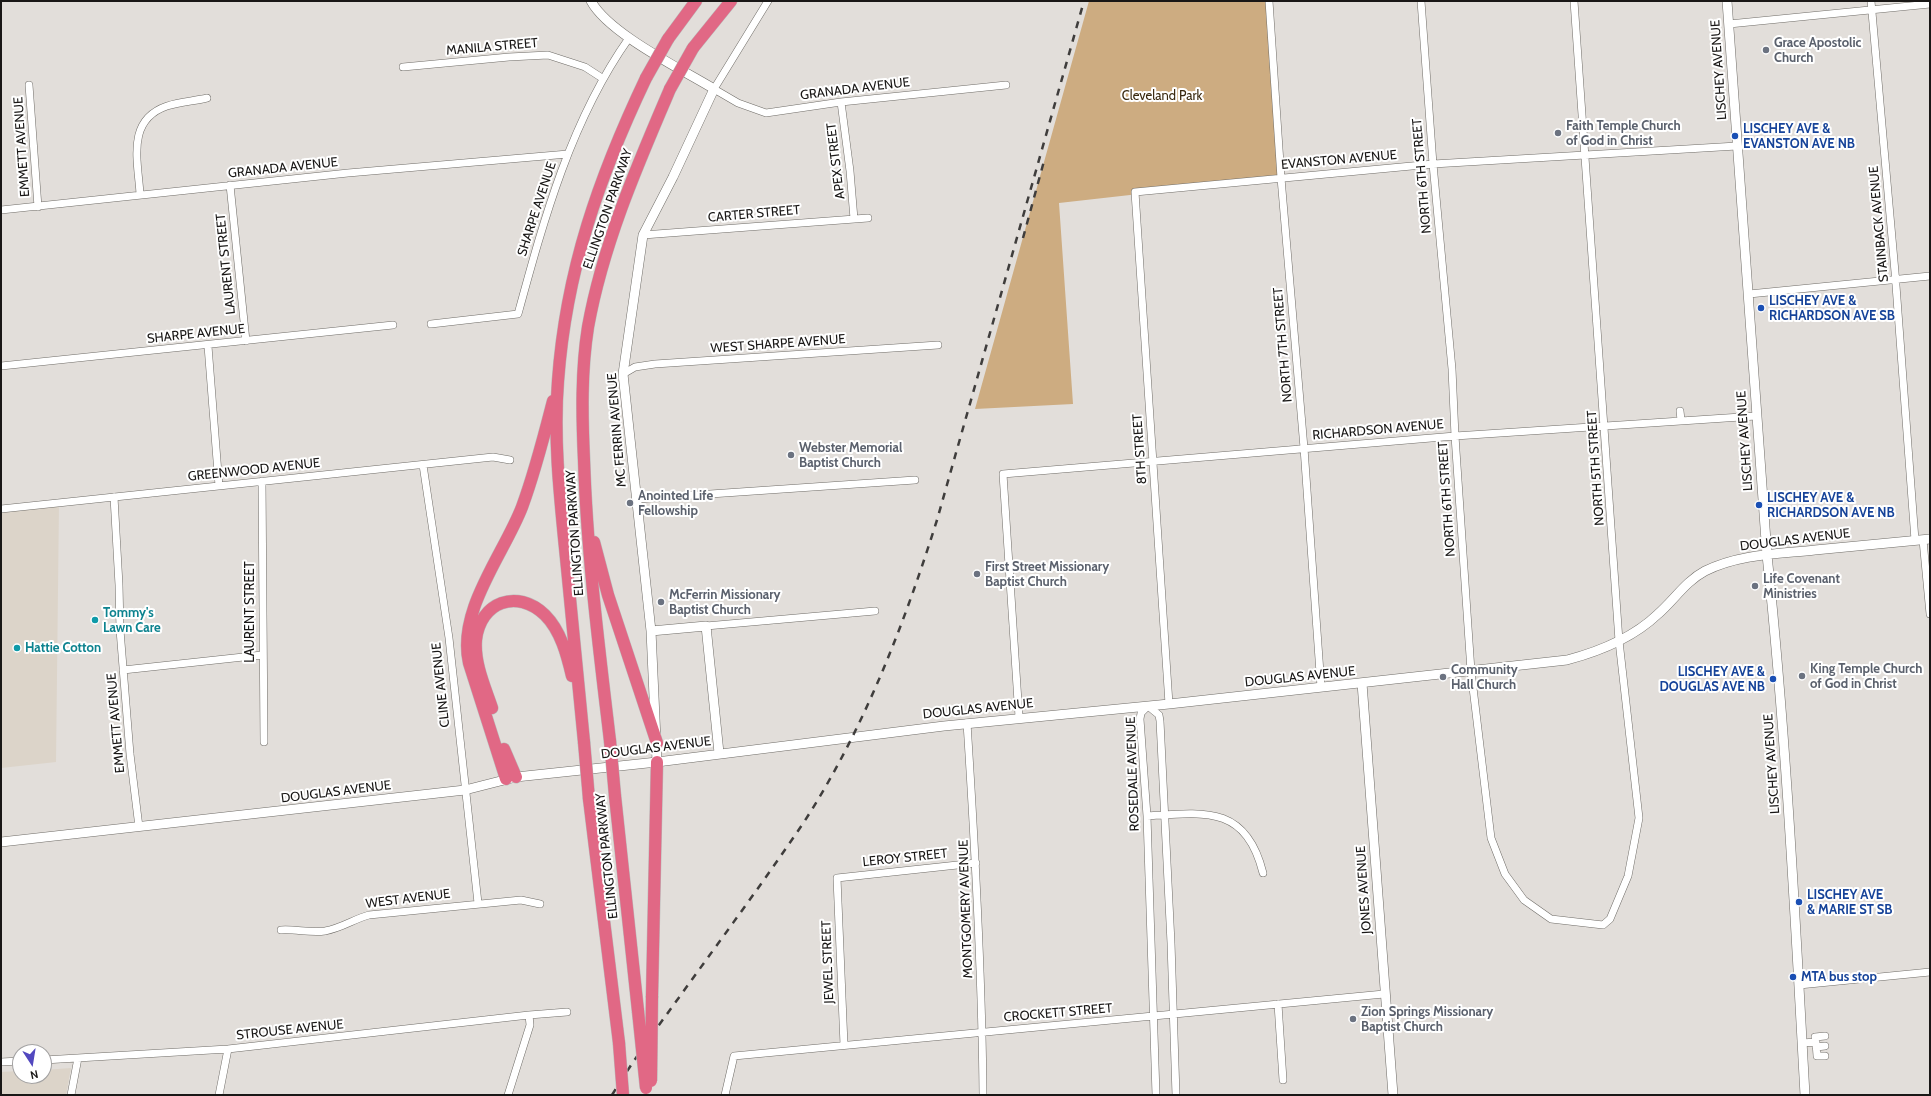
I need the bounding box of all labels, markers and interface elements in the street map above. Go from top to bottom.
street label: LISCHEY AVENUE [1708,19,1730,121]
street label: MANILA STREET [445,35,539,59]
place label: Grace Apostolic Church [1774,35,1862,66]
marker: Grace Apostolic Church [1761,45,1771,55]
street label: GRANADA AVENUE [799,75,911,103]
park label: Cleveland Park [1122,88,1202,104]
street label: EMMETT AVENUE [11,96,33,198]
street label: NORTH 6TH STREET [1409,118,1435,234]
place label: Faith Temple Church of God in Christ [1566,118,1681,149]
place label: LISCHEY AVE & EVANSTON AVE NB [1743,121,1855,152]
street label: APEX STREET [824,122,848,200]
marker: Faith Temple Church of God in Christ [1553,128,1563,138]
marker: LISCHEY AVE & EVANSTON AVE NB [1730,131,1740,141]
street label: ELLINGTON PARKWAY [580,147,636,271]
street label: EVANSTON AVENUE [1280,147,1398,173]
street label: GRANADA AVENUE [227,154,339,182]
street label: SHARPE AVENUE [514,160,560,258]
street label: STAINBACK AVENUE [1866,165,1892,283]
street label: CARTER STREET [707,202,801,226]
street label: LAURENT STREET [213,213,239,315]
street label: NORTH 7TH STREET [1270,287,1296,403]
place label: LISCHEY AVE & RICHARDSON AVE SB [1769,293,1895,324]
marker: LISCHEY AVE & RICHARDSON AVE SB [1756,303,1766,313]
street label: SHARPE AVENUE [146,321,246,347]
street label: WEST SHARPE AVENUE [710,331,846,357]
street label: MC FERRIN AVENUE [604,372,630,488]
street label: LISCHEY AVENUE [1734,390,1756,492]
street label: NORTH 5TH STREET [1584,410,1608,526]
street label: 8TH STREET [1130,413,1150,485]
street label: RICHARDSON AVENUE [1312,416,1444,444]
place label: Webster Memorial Baptist Church [799,440,902,471]
street label: NORTH 6TH STREET [1435,441,1459,557]
marker: Webster Memorial Baptist Church [786,450,796,460]
street label: GREENWOOD AVENUE [187,455,321,485]
street label: ELLINGTON PARKWAY [563,469,587,597]
place label: Anointed Life Fellowship [638,488,713,519]
place label: LISCHEY AVE & RICHARDSON AVE NB [1767,490,1895,521]
marker: Anointed Life Fellowship [625,498,635,508]
marker: LISCHEY AVE & RICHARDSON AVE NB [1754,500,1764,510]
street label: DOUGLAS AVENUE [1739,525,1851,555]
place label: First Street Missionary Baptist Church [985,559,1109,590]
street label: LAURENT STREET [242,561,258,663]
marker: First Street Missionary Baptist Church [972,569,982,579]
place label: Life Covenant Ministries [1763,571,1840,602]
marker: Life Covenant Ministries [1750,581,1760,591]
place label: McFerrin Missionary Baptist Church [669,587,781,618]
marker: McFerrin Missionary Baptist Church [656,597,666,607]
place label: Tommy's Lawn Care [103,605,161,636]
marker: Tommy's Lawn Care [90,615,100,625]
place label: Hattie Cotton [25,640,101,656]
street label: CLINE AVENUE [429,642,453,728]
marker: Hattie Cotton [12,643,22,653]
place label: King Temple Church of God in Christ [1810,661,1922,692]
place label: Community Hall Church [1451,662,1518,693]
street label: DOUGLAS AVENUE [1244,663,1356,691]
place label: LISCHEY AVE & DOUGLAS AVE NB [1659,664,1765,695]
marker: King Temple Church of God in Christ [1797,671,1807,681]
street label: EMMETT AVENUE [104,672,128,774]
marker: Community Hall Church [1438,672,1448,682]
marker: LISCHEY AVE & DOUGLAS AVE NB [1768,674,1778,684]
street label: DOUGLAS AVENUE [922,695,1034,723]
street label: LISCHEY AVENUE [1761,713,1783,815]
street label: ROSEDALE AVENUE [1123,716,1143,832]
street label: DOUGLAS AVENUE [600,733,712,763]
street label: DOUGLAS AVENUE [280,777,392,807]
street label: ELLINGTON PARKWAY [593,792,621,920]
street label: MONTGOMERY AVENUE [956,839,976,979]
street label: JONES AVENUE [1353,845,1375,935]
street label: LEROY STREET [862,846,948,870]
street label: WEST AVENUE [365,886,451,912]
place label: LISCHEY AVE & MARIE ST SB [1807,887,1892,918]
marker: LISCHEY AVE & MARIE ST SB [1794,897,1804,907]
street label: JEWEL STREET [819,920,837,1004]
place label: MTA bus stop [1801,969,1877,985]
marker: MTA bus stop [1788,972,1798,982]
street label: CROCKETT STREET [1003,1000,1113,1026]
place label: Zion Springs Missionary Baptist Church [1361,1004,1493,1035]
marker: Zion Springs Missionary Baptist Church [1348,1014,1358,1024]
street label: STROUSE AVENUE [236,1017,344,1043]
north arrow [12,1044,52,1084]
text: N [29,1067,40,1082]

